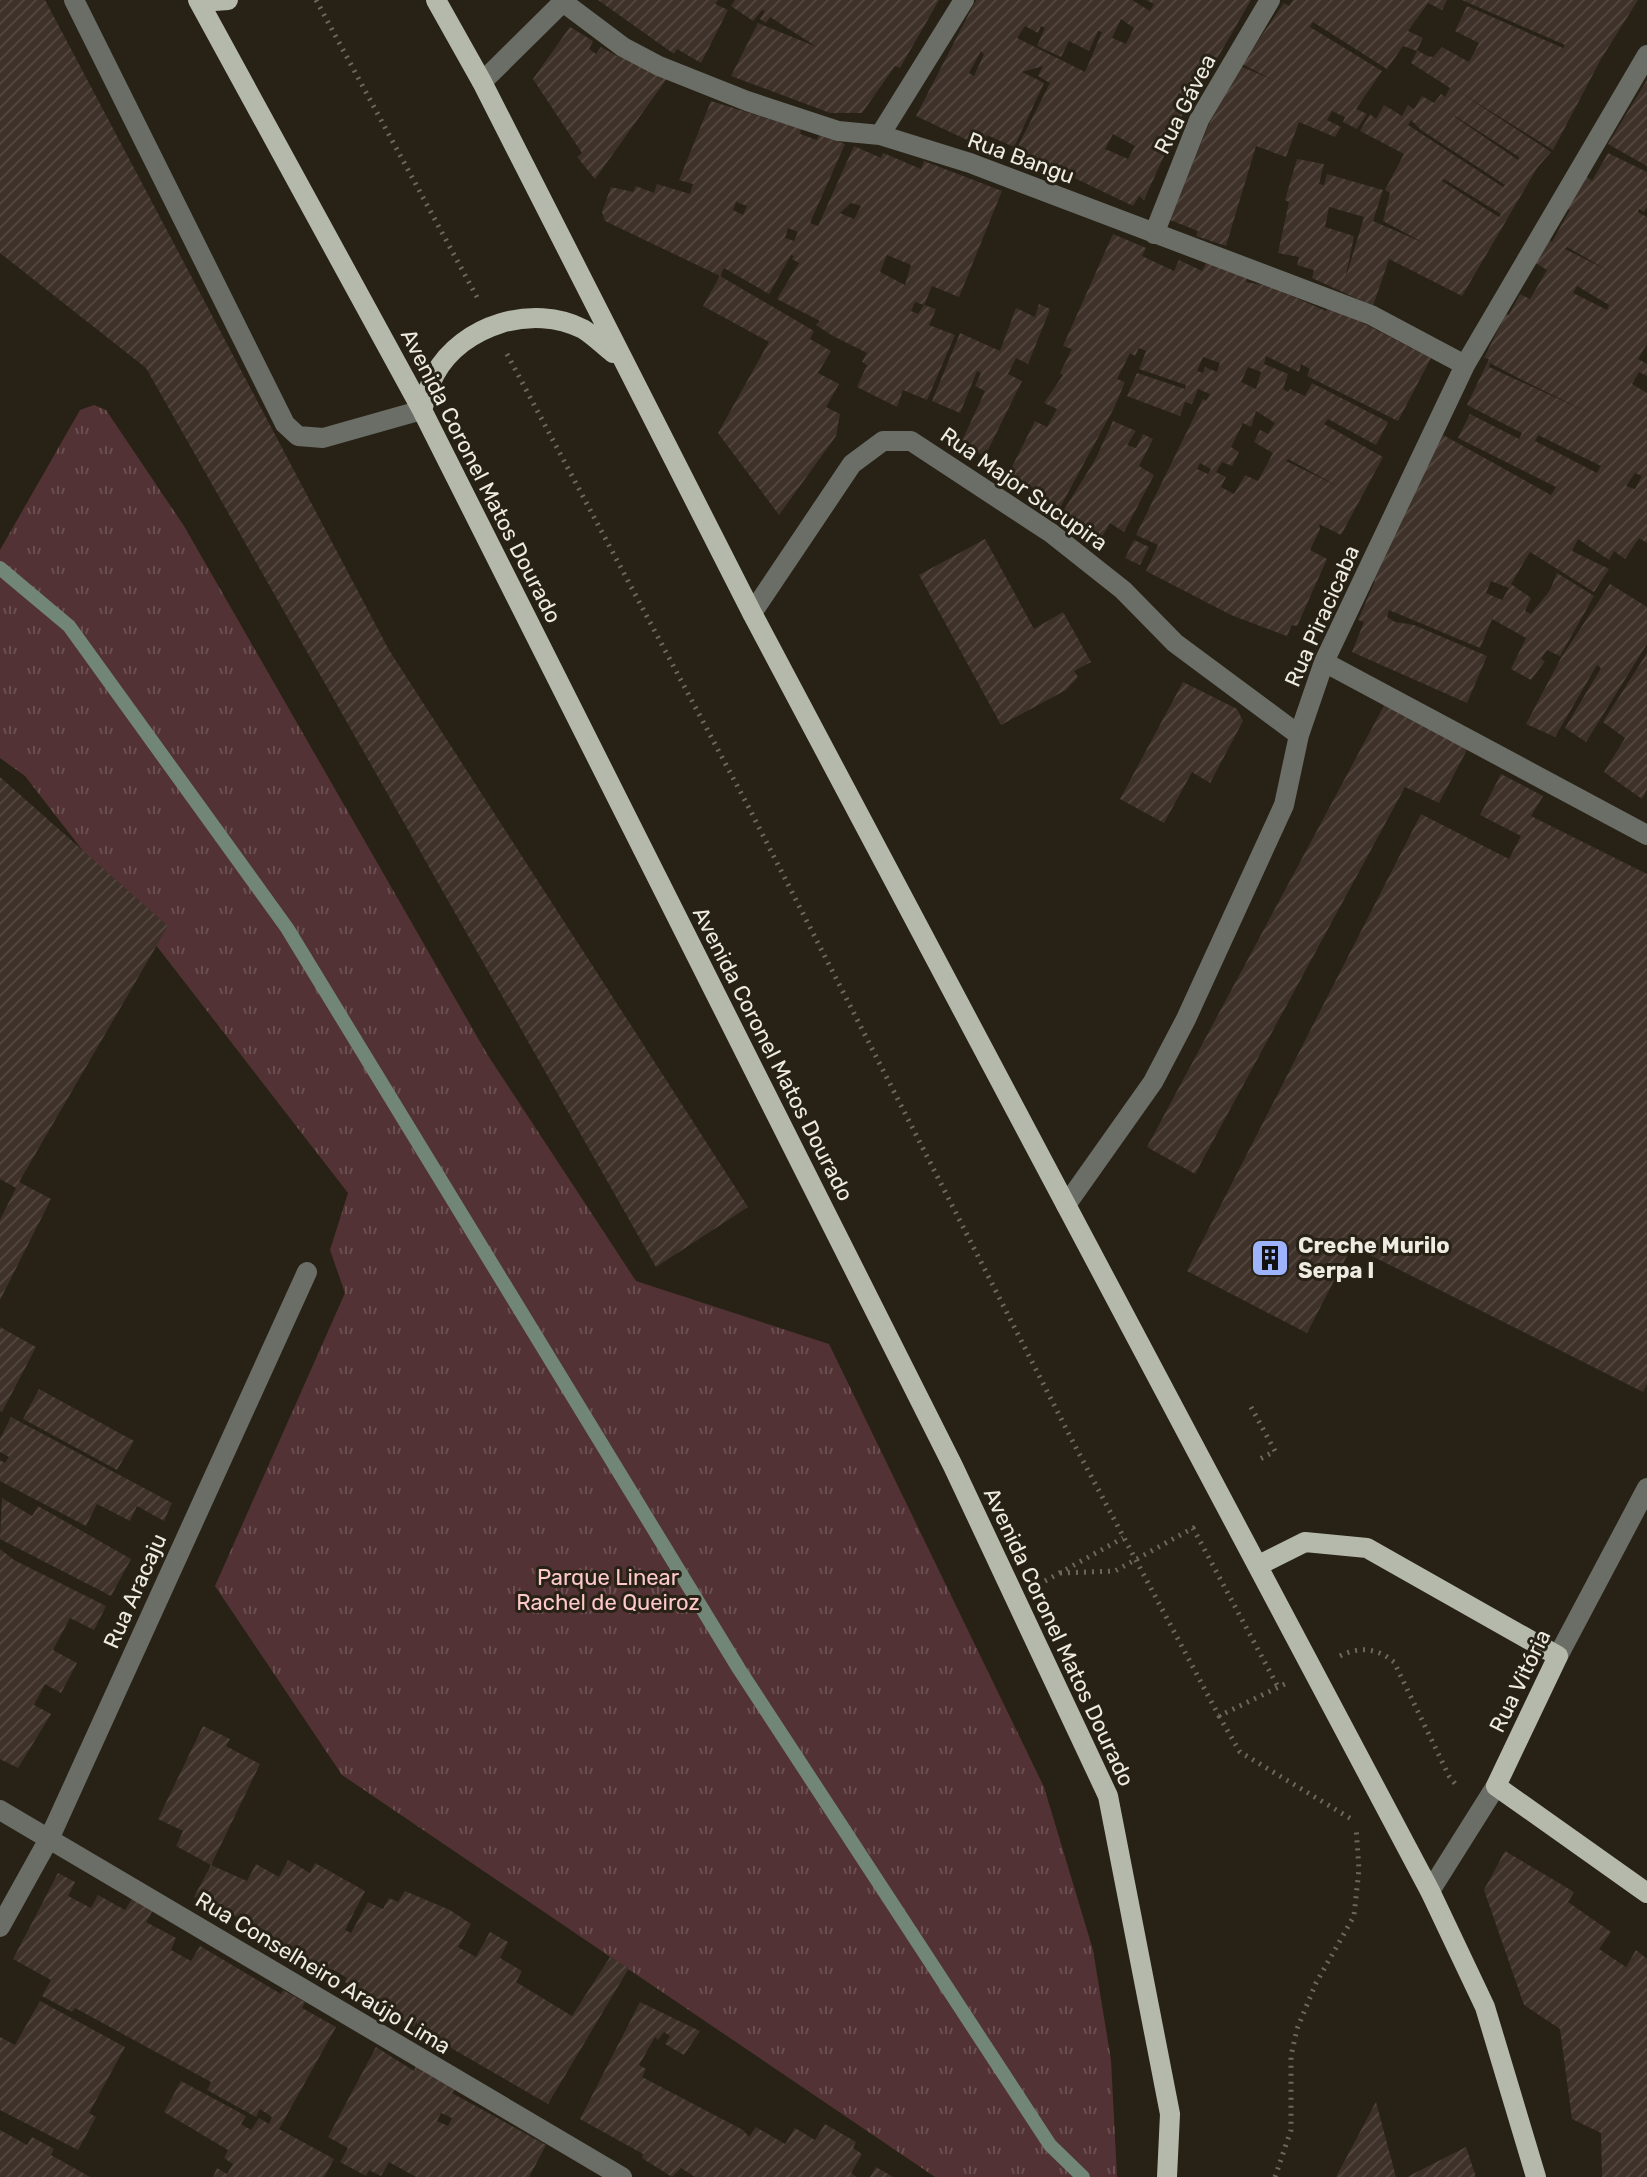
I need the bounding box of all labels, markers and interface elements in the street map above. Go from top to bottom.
street label: Rua Gávea [1148,50,1222,158]
street label: Rua Bangu [964,126,1078,190]
street label: Avenida Coronel Matos Dourado [395,324,567,628]
street label: Rua Major Sucupira [935,421,1113,557]
street label: Rua Piracicaba [1279,541,1365,691]
street label: Avenida Coronel Matos Dourado [687,902,859,1206]
place label: Creche Murilo Serpa I [1298,1232,1450,1284]
building icon: Creche Murilo Serpa I [1249,1237,1291,1279]
street label: Avenida Coronel Matos Dourado [978,1483,1140,1791]
street label: Rua Aracaju [98,1529,172,1653]
park label: Parque Linear Rachel de Queiroz [516,1564,700,1616]
street label: Rua Vitória [1483,1625,1557,1737]
street label: Rua Conselheiro Araújo Lima [191,1886,455,2060]

